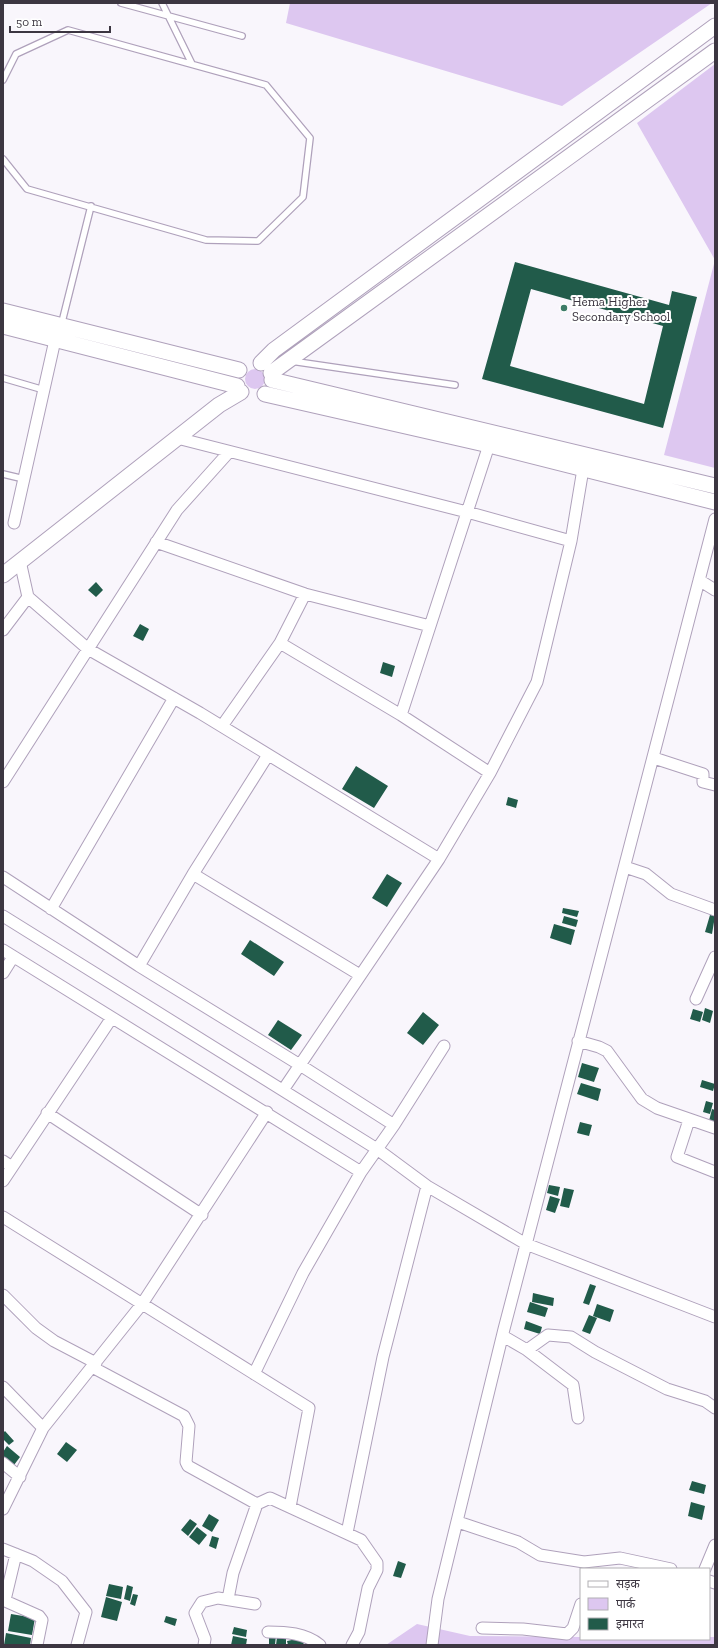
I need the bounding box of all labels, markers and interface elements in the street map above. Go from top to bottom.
scale bar [10,8,110,34]
text: 50 m [16,15,43,29]
place label: Hema Higher Secondary School [572,294,671,324]
marker: Hema Higher Secondary School [559,303,569,313]
legend [580,1568,710,1640]
text: सड़क [616,1577,641,1591]
text: पार्क [616,1597,636,1611]
text: इमारत [616,1617,645,1631]

